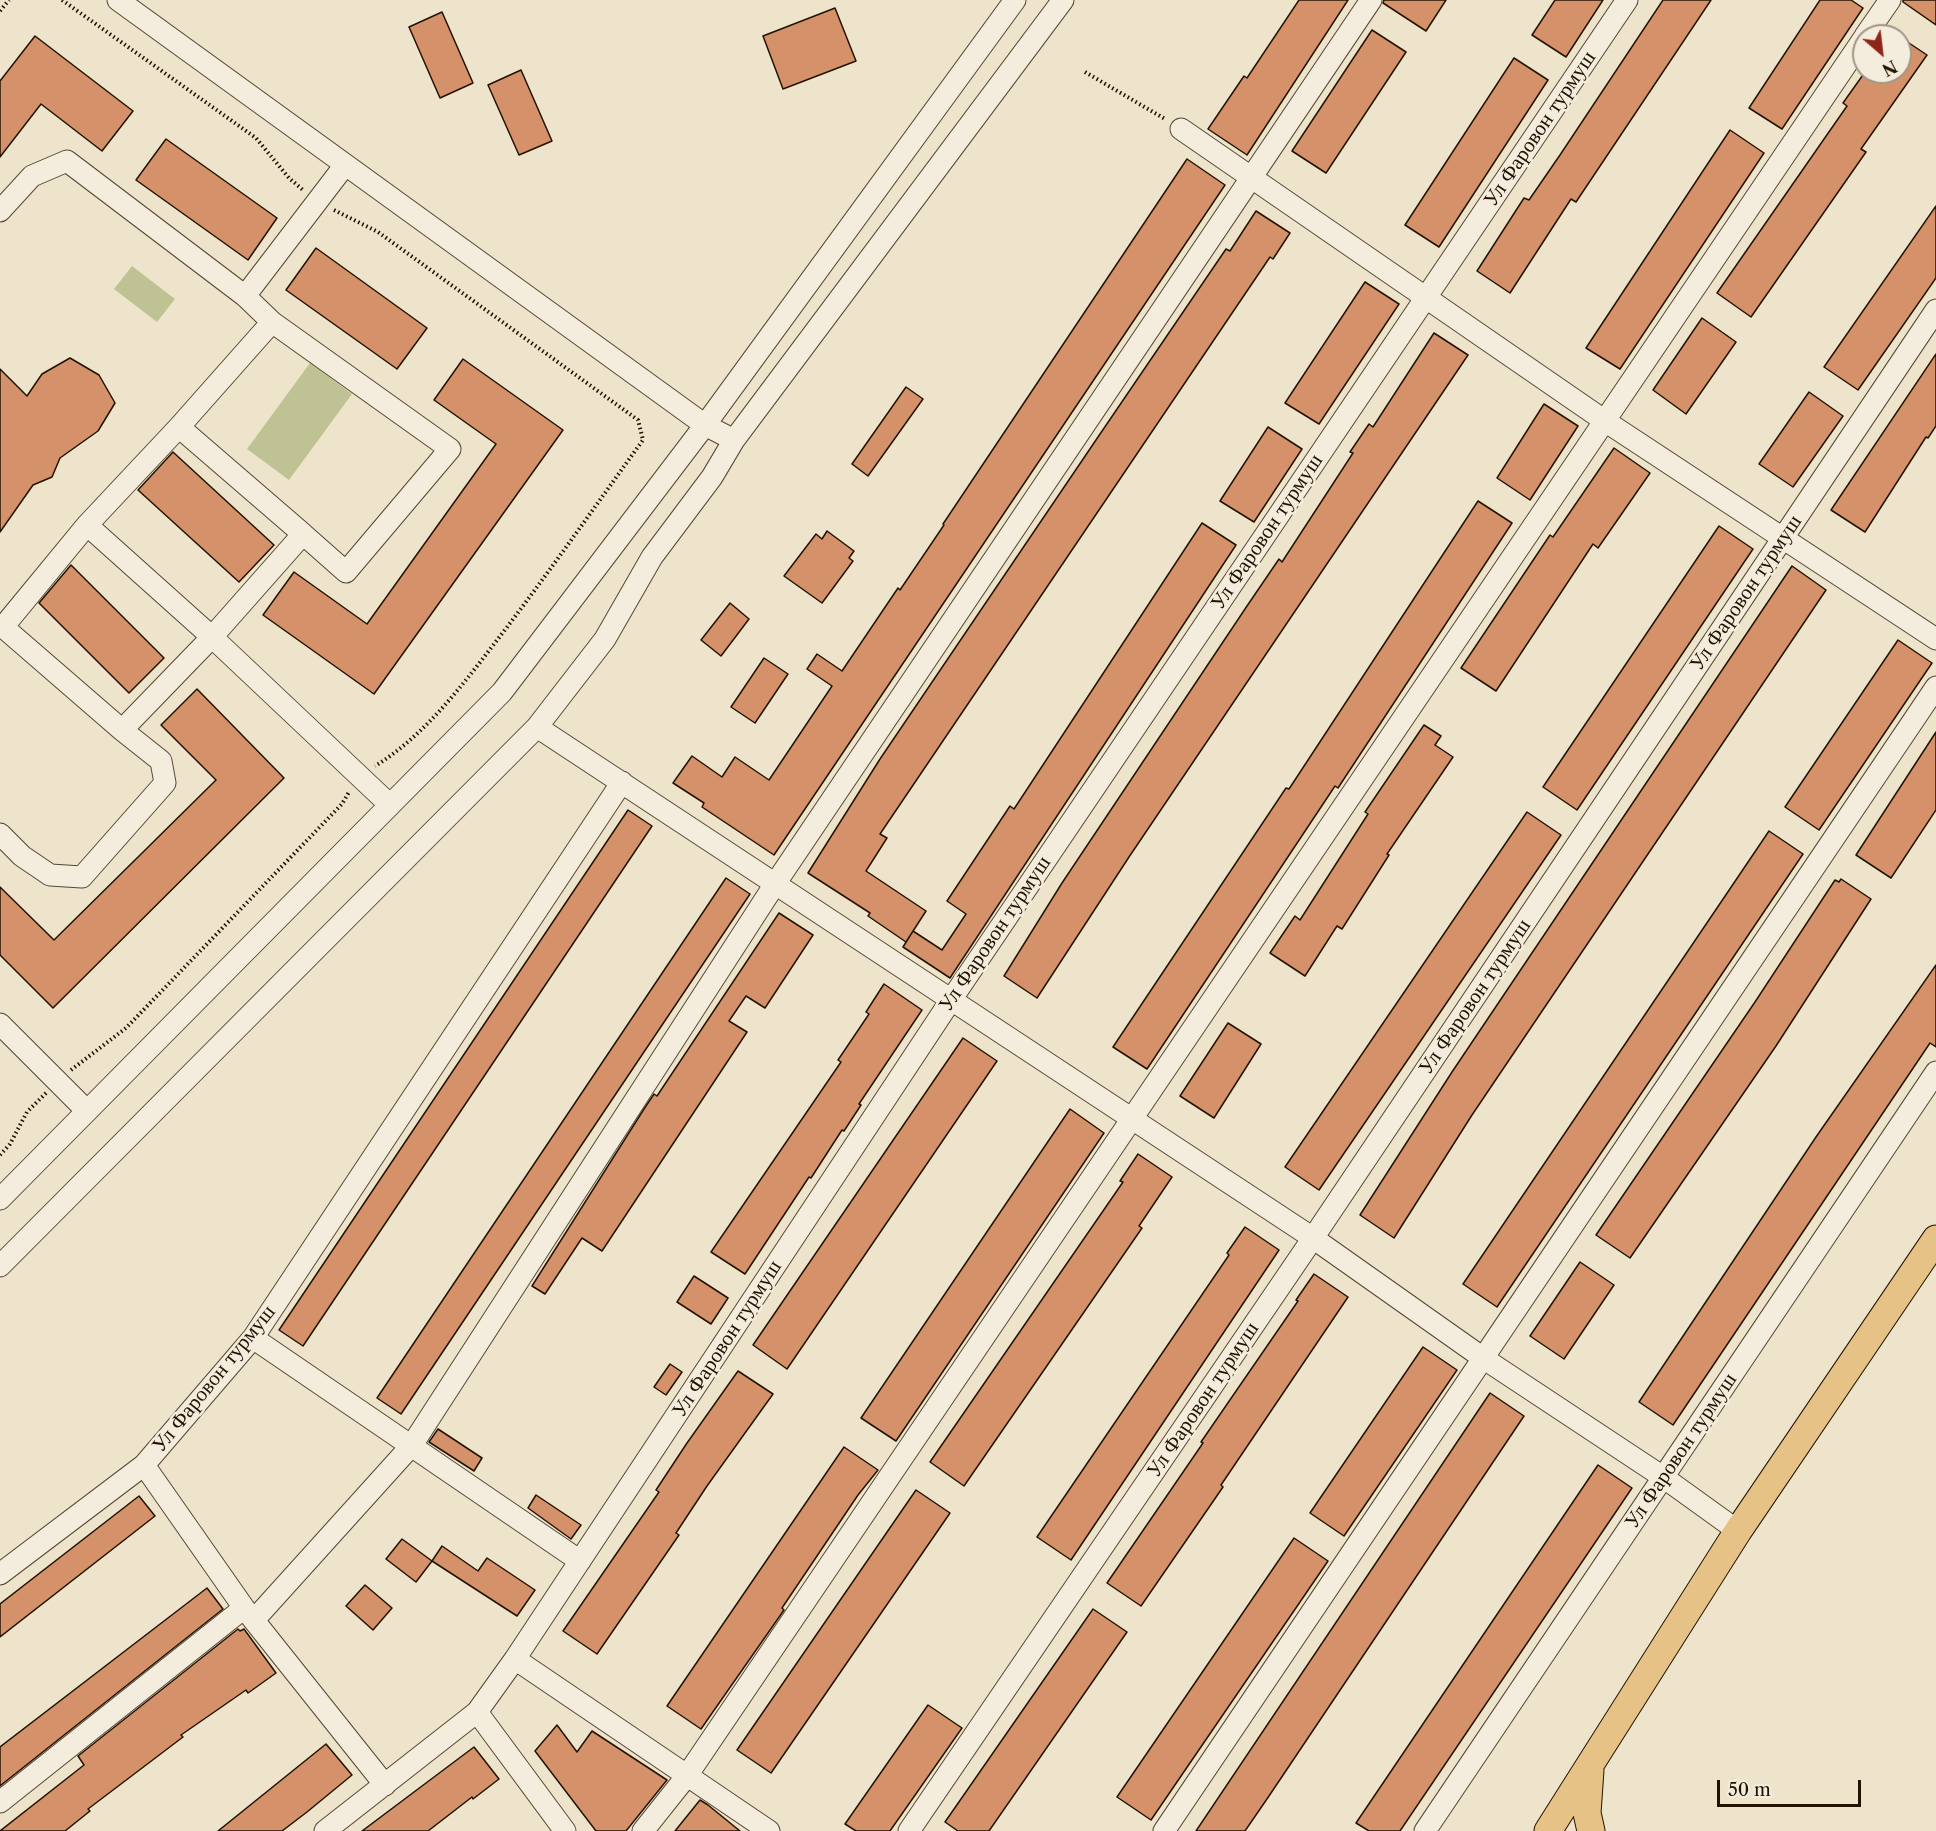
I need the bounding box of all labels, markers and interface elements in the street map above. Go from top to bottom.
north arrow [1852,24,1912,84]
street label: Ул Фаровон турмуш [1479,46,1601,212]
text: N [1879,56,1900,80]
street label: Ул Фаровон турмуш [1206,449,1328,615]
street label: Ул Фаровон турмуш [1685,510,1807,676]
street label: Ул Фаровон турмуш [934,851,1056,1017]
street label: Ул Фаровон турмуш [1414,914,1536,1080]
street label: Ул Фаровон турмуш [667,1256,787,1422]
street label: Ул Фаровон турмуш [147,1300,281,1458]
street label: Ул Фаровон турмуш [1142,1317,1264,1483]
street label: Ул Фаровон турмуш [1620,1368,1742,1534]
scale bar [1720,1768,1864,1806]
text: 50 m [1728,1779,1771,1801]

